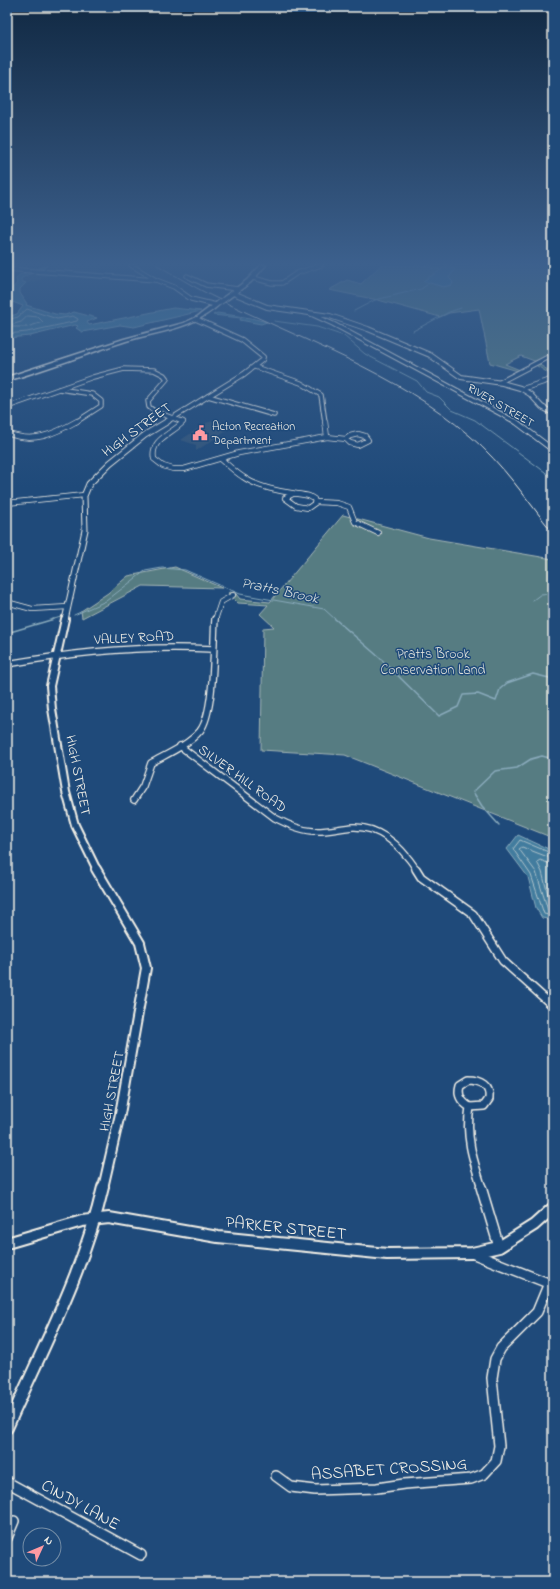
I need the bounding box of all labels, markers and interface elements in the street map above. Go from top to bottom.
street label: RIVER STREET [464,379,537,432]
street label: HIGH STREET [98,398,176,463]
place label: Acton Recreation Department [211,418,295,450]
public building icon: Acton Recreation Department [191,424,209,442]
water label: Pratts Brook [239,572,322,610]
street label: VALLEY ROAD [93,626,175,651]
park label: Pratts Brook Conservation Land [381,644,486,681]
street label: HIGH STREET [59,733,96,817]
street label: SILVER HILL ROAD [193,740,291,819]
street label: HIGH STREET [94,1049,131,1133]
street label: PARKER STREET [224,1210,348,1247]
street label: ASSABET CROSSING [310,1452,468,1487]
street label: CINDY LANE [36,1473,124,1537]
north arrow [22,1527,62,1567]
text: N [40,1533,57,1549]

